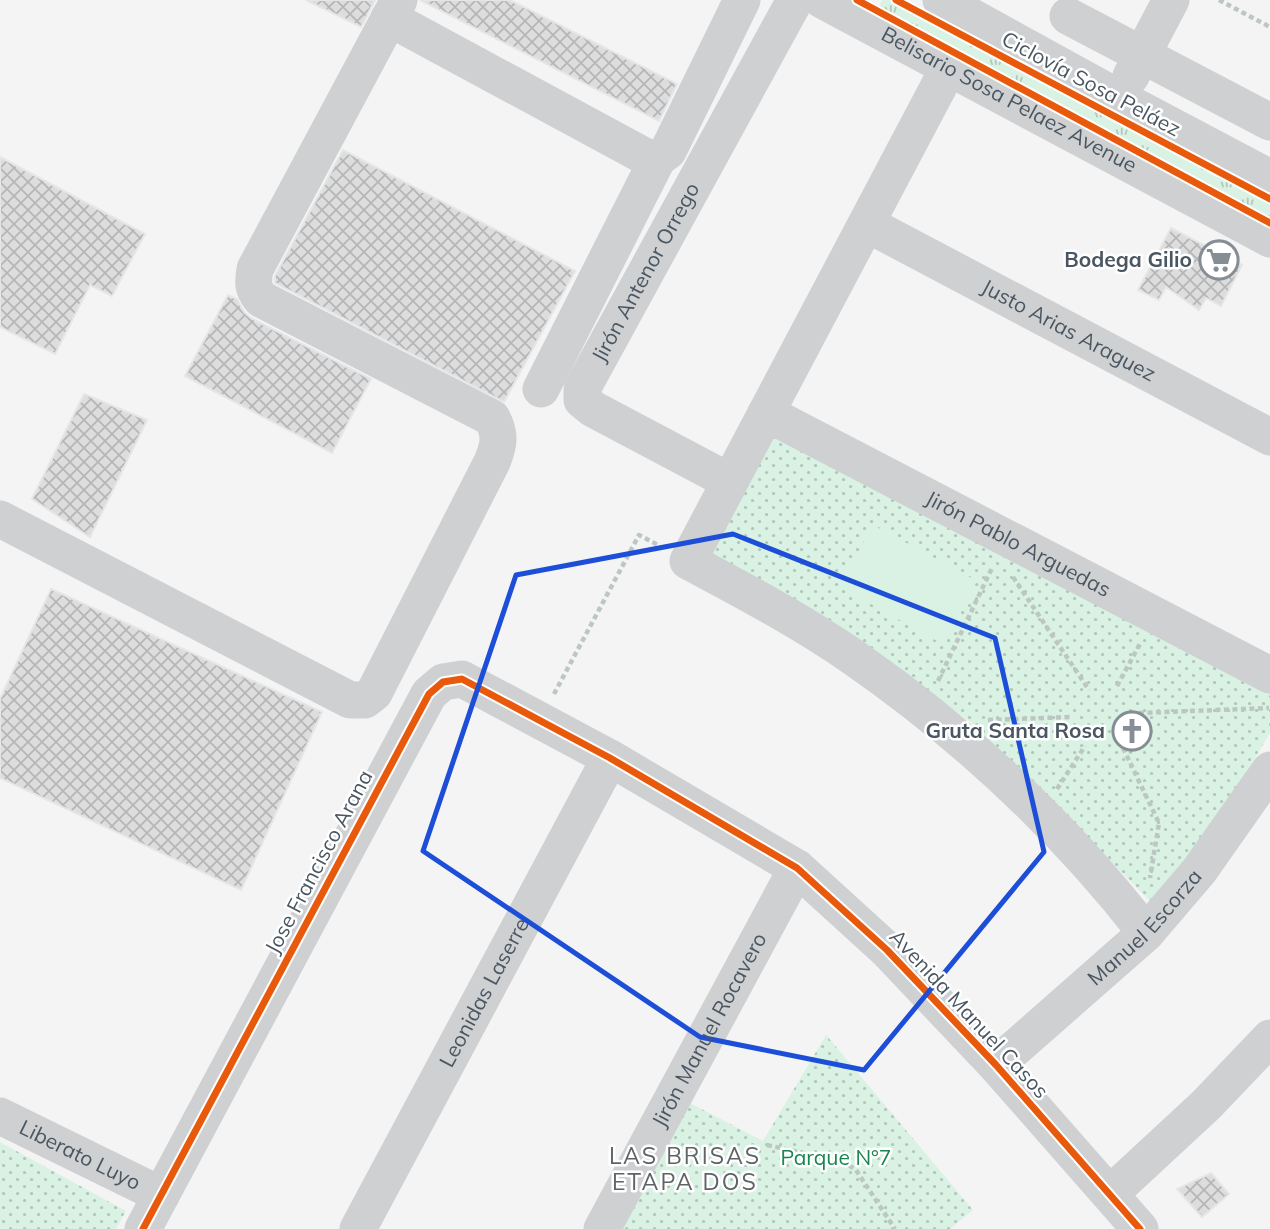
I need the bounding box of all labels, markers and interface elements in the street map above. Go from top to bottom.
street label: Belisario Sosa Pelaez Avenue [877,20,1142,178]
street label: Ciclovía Sosa Peláez [998,25,1185,141]
street label: Jirón Antenor Orrego [585,178,705,366]
supermarket icon: Bodega Gilio [1198,239,1240,281]
place label: Bodega Gilio [1064,246,1192,272]
street label: Justo Arias Araguez [978,273,1161,386]
street label: Jirón Pablo Arguedas [922,484,1115,602]
church icon: Gruta Santa Rosa [1111,710,1153,752]
place label: Gruta Santa Rosa [926,717,1105,743]
street label: Jose Francisco Arana [259,765,378,958]
street label: Manuel Escorza [1082,863,1207,990]
street label: Leonidas Laserre [433,913,534,1071]
street label: Avenida Manuel Casos [885,923,1055,1103]
street label: Jirón Manuel Rocavero [645,928,772,1131]
street label: Liberato Luyo [15,1114,145,1195]
district label: LAS BRISAS ETAPA DOS [609,1141,761,1196]
park label: Parque N°7 [781,1144,891,1170]

